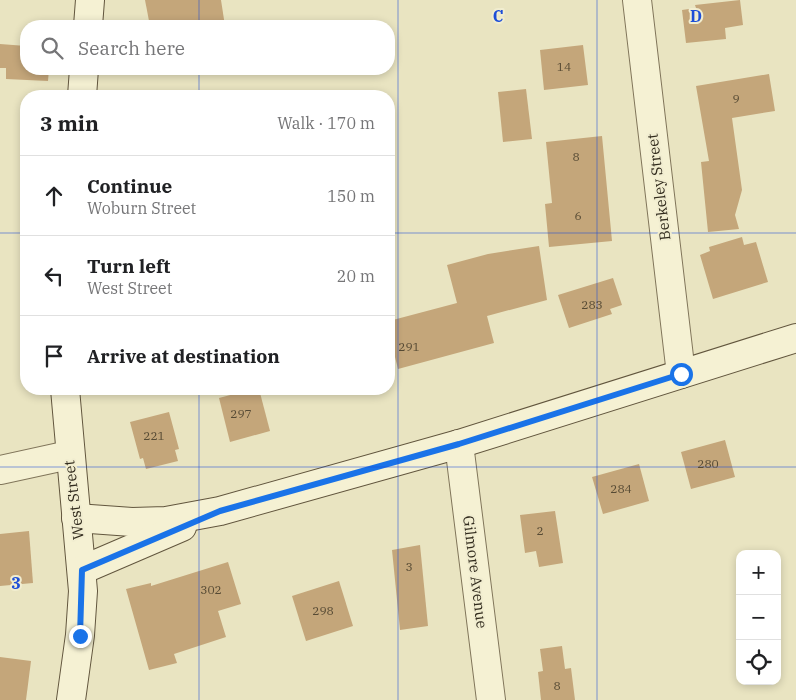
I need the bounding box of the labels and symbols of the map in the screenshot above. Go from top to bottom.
text: C [493,6,503,26]
text: D [690,6,702,26]
house number: 14 [557,59,571,74]
house number: 9 [732,91,740,106]
street label: Berkeley Street [643,133,674,242]
house number: 8 [572,149,580,164]
house number: 6 [574,208,582,223]
house number: 283 [581,297,603,312]
house number: 291 [398,339,420,354]
route start [670,363,693,386]
house number: 297 [230,406,252,421]
house number: 221 [143,428,165,443]
house number: 280 [697,456,719,471]
street label: West Street [59,459,88,541]
house number: 284 [610,481,632,496]
street label: Gilmore Avenue [459,514,492,630]
house number: 2 [536,523,544,538]
house number: 3 [405,559,413,574]
text: 3 [11,573,21,593]
house number: 302 [200,582,222,597]
house number: 298 [312,603,334,618]
route end [69,625,92,648]
house number: 8 [553,678,561,693]

